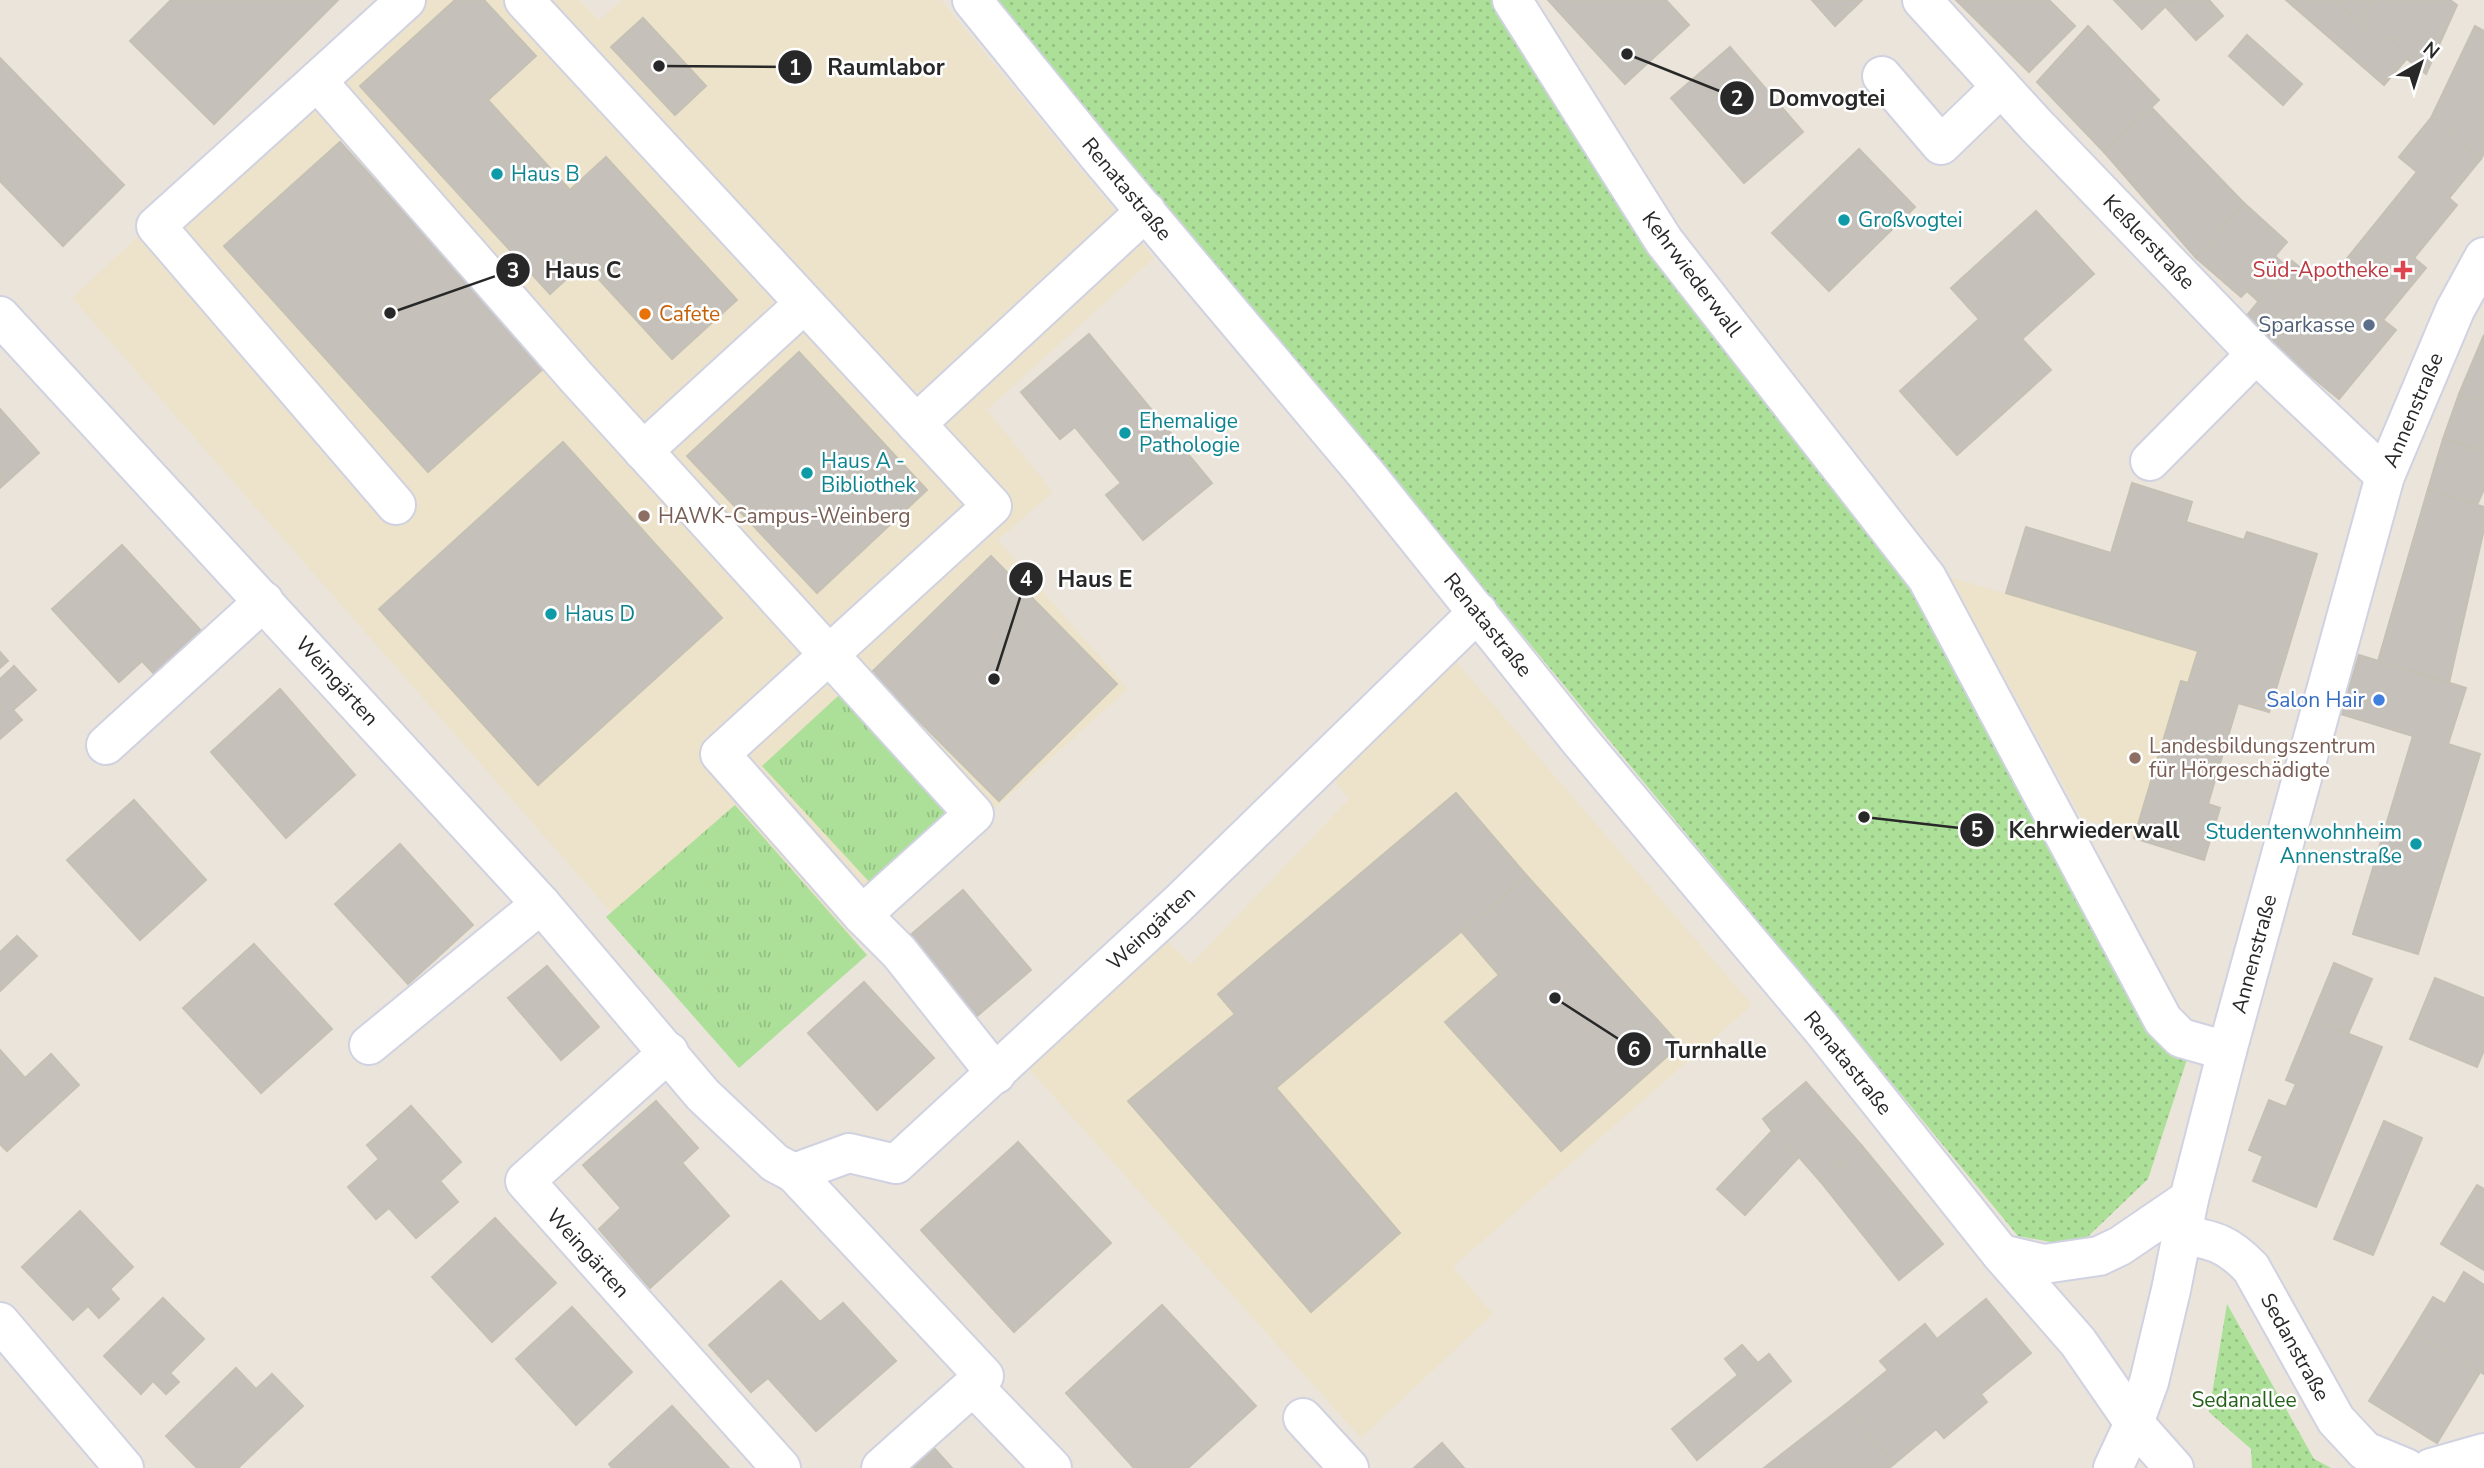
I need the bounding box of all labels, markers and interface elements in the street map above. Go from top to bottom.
north arrow [2386,28,2456,98]
text: N [2417,36,2445,65]
callout: Raumlabor [778,45,958,89]
text: Raumlabor [827,52,945,83]
text: 1 [789,54,801,82]
callout: Domvogtei [1720,76,1900,120]
text: Domvogtei [1769,83,1885,114]
text: 2 [1731,85,1743,113]
street label: Renatastraße [1076,132,1178,246]
place label: Haus B [511,160,580,188]
marker: Haus B [489,166,505,182]
street label: Keßlerstraße [2097,189,2201,295]
street label: Kehrwiederwall [1636,206,1749,343]
place label: Großvogtei [1858,206,1963,234]
marker: Großvogtei [1836,212,1852,228]
callout: Haus C [496,248,636,292]
text: Haus C [545,255,621,286]
place label: Süd-Apotheke [2253,256,2389,284]
text: 3 [507,257,519,285]
marker: Süd-Apotheke [2395,262,2411,278]
place label: Cafete [659,300,720,328]
marker: Cafete [637,306,653,322]
place label: Sparkasse [2258,311,2355,339]
marker: Sparkasse [2361,317,2377,333]
street label: Annenstraße [2376,348,2450,472]
place label: Ehemalige Pathologie [1139,407,1240,459]
marker: Ehemalige Pathologie [1117,425,1133,441]
place label: Haus A - Bibliothek [821,447,916,499]
marker: Haus A - Bibliothek [799,465,815,481]
place label: HAWK-Campus-Weinberg [658,502,911,530]
marker: HAWK-Campus-Weinberg [636,508,652,524]
callout: Haus E [1009,557,1147,601]
text: Haus E [1058,564,1132,595]
text: 4 [1020,565,1033,593]
street label: Renatastraße [1437,567,1539,683]
place label: Haus D [565,600,635,628]
marker: Haus D [543,606,559,622]
street label: Weingärten [289,630,385,732]
place label: Salon Hair [2266,686,2365,714]
marker: Salon Hair [2371,692,2387,708]
place label: Landesbildungszentrum für Hörgeschädigte [2149,732,2376,784]
marker: Landesbildungszentrum für Hörgeschädigte [2127,750,2143,766]
callout: Kehrwiederwall [1959,808,2193,852]
text: Kehrwiederwall [2008,815,2180,846]
text: 5 [1971,816,1983,844]
place label: Studentenwohnheim Annenstraße [2205,818,2402,870]
marker: Studentenwohnheim Annenstraße [2408,836,2424,852]
street label: Weingärten [1101,880,1201,976]
street label: Annenstraße [2225,891,2283,1017]
street label: Renatastraße [1797,1005,1899,1121]
callout: Turnhalle [1616,1027,1780,1071]
text: Turnhalle [1665,1035,1767,1066]
text: 6 [1628,1036,1640,1064]
street label: Weingärten [540,1202,636,1304]
street label: Sedanstraße [2254,1288,2336,1406]
park label: Sedanallee [2191,1386,2297,1414]

